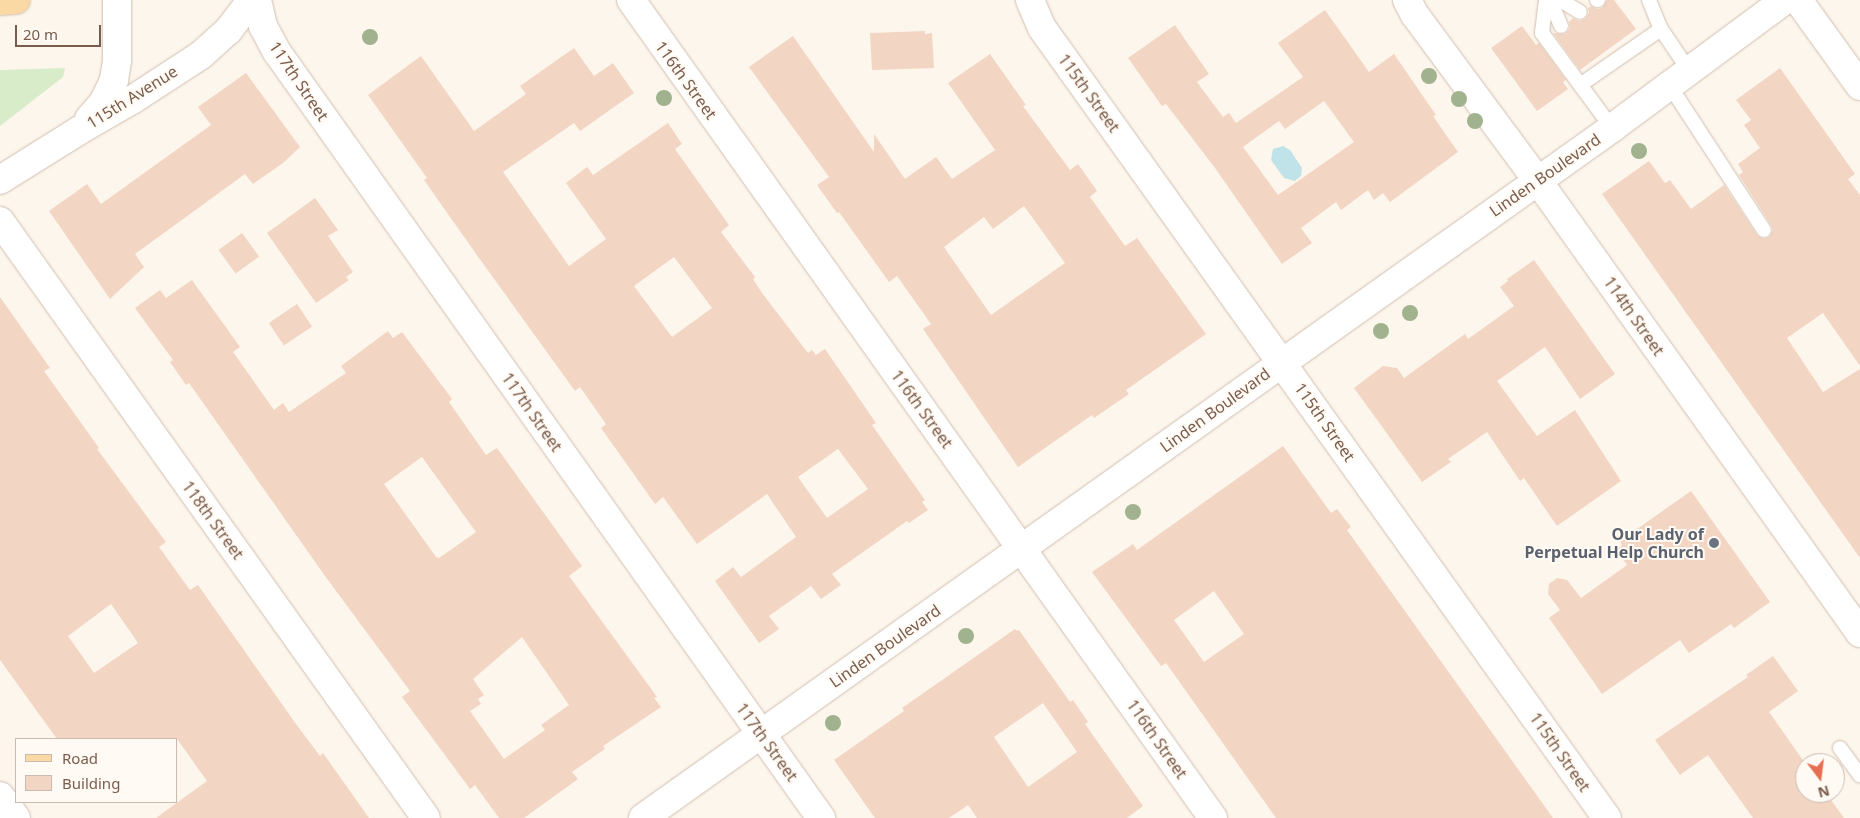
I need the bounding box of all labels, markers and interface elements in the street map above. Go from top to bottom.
scale bar [18,15,104,47]
text: 20 m [23,24,58,44]
street label: 116th Street [651,37,721,123]
street label: 117th Street [265,38,333,124]
street label: 115th Street [1054,50,1124,136]
street label: 115th Avenue [83,61,181,133]
street label: Linden Boulevard [1486,129,1604,221]
street label: 114th Street [1600,273,1668,359]
street label: Linden Boulevard [1156,364,1274,456]
street label: 116th Street [887,366,957,452]
street label: 117th Street [498,369,566,455]
street label: 115th Street [1291,379,1359,465]
street label: 118th Street [178,477,248,563]
place label: Our Lady of Perpetual Help Church [1524,524,1704,562]
marker: Our Lady of Perpetual Help Church [1708,537,1720,549]
street label: Linden Boulevard [826,600,944,692]
street label: 116th Street [1123,696,1191,782]
street label: 117th Street [732,699,802,785]
street label: 115th Street [1526,709,1594,795]
legend [15,738,178,803]
text: Road [62,748,98,768]
north arrow [1795,753,1845,803]
text: Building [62,773,120,793]
text: N [1816,781,1832,803]

